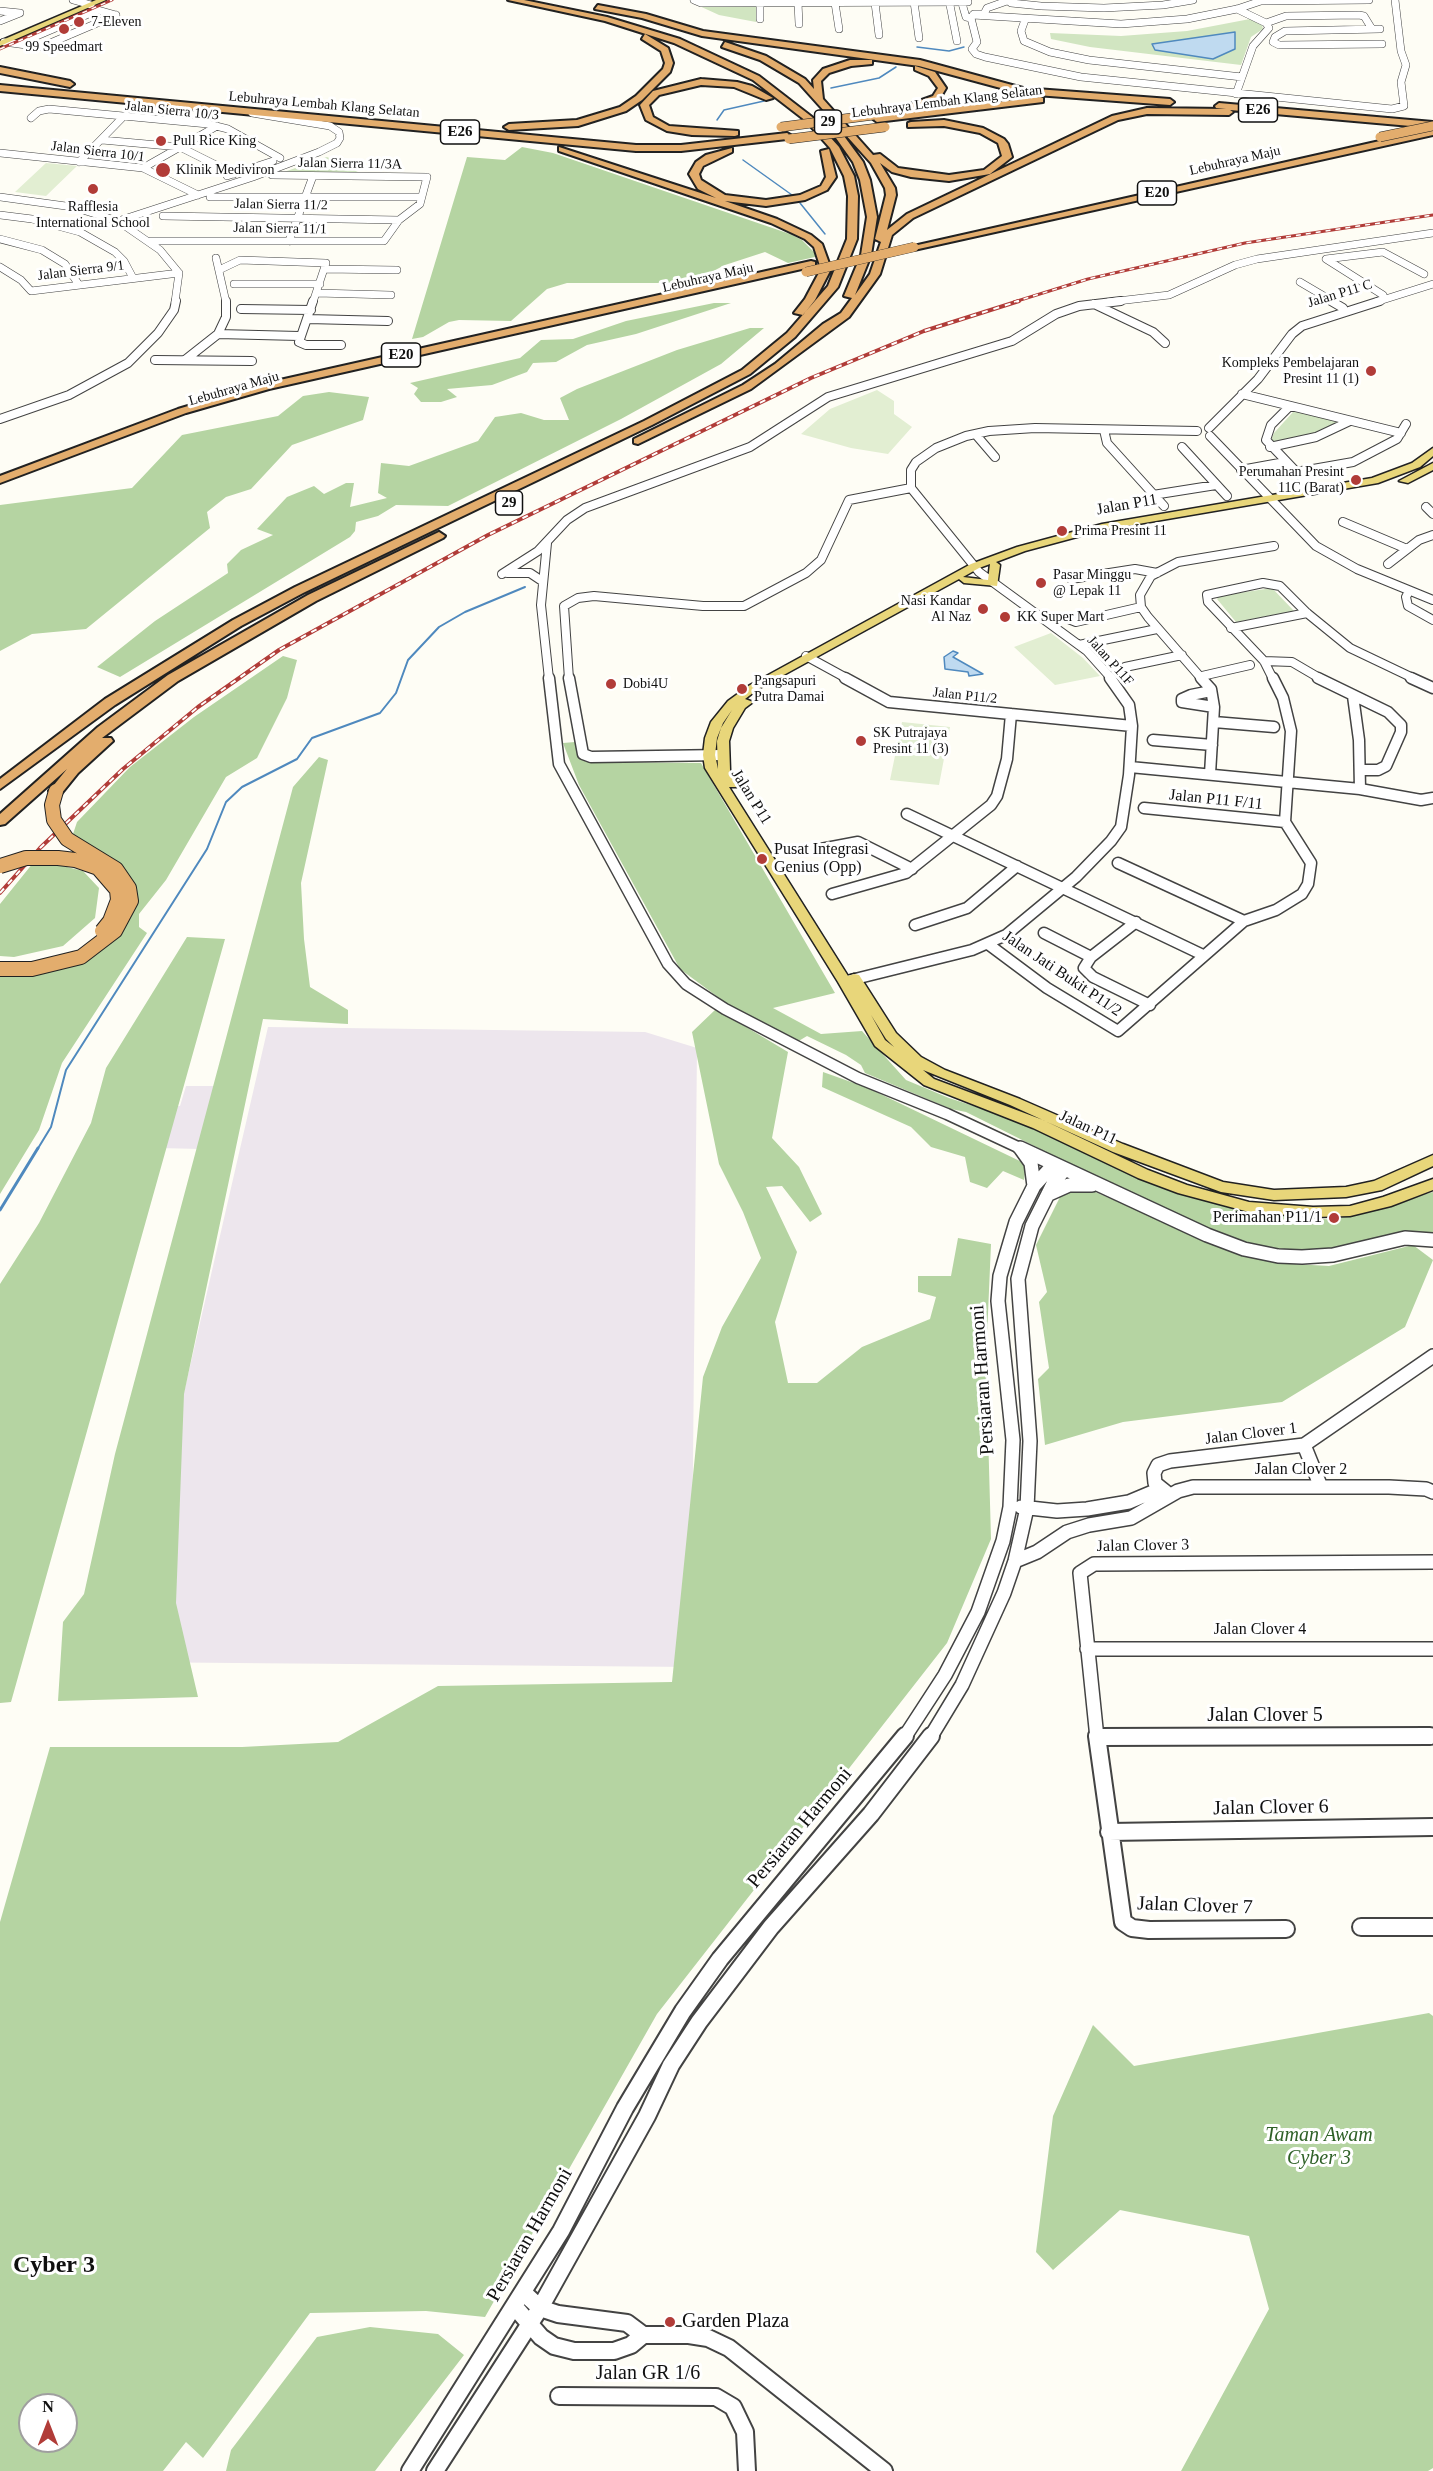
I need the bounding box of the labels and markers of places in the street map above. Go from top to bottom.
place label: 7-Eleven [91,14,142,30]
marker: 7-Eleven [72,15,86,29]
marker: 99 Speedmart [57,22,71,36]
place label: 99 Speedmart [25,39,103,55]
place label: Pull Rice King [173,133,256,149]
marker: Pull Rice King [154,134,168,148]
marker: Klinik Mediviron [154,161,172,179]
place label: Klinik Mediviron [176,162,274,178]
marker: Rafflesia International School [86,182,100,196]
place label: Rafflesia International School [36,199,150,232]
place label: Kompleks Pembelajaran Presint 11 (1) [1222,355,1359,388]
marker: Kompleks Pembelajaran Presint 11 (1) [1364,364,1378,378]
place label: Perumahan Presint 11C (Barat) [1239,464,1344,496]
marker: Perumahan Presint 11C (Barat) [1349,473,1363,487]
place label: Prima Presint 11 [1074,523,1167,539]
marker: Prima Presint 11 [1055,524,1069,538]
place label: Pasar Minggu @ Lepak 11 [1053,567,1131,600]
marker: Pasar Minggu @ Lepak 11 [1034,576,1048,590]
place label: Nasi Kandar Al Naz [901,593,971,626]
marker: Nasi Kandar Al Naz [976,602,990,616]
place label: KK Super Mart [1017,609,1104,625]
marker: KK Super Mart [998,610,1012,624]
place label: Pangsapuri Putra Damai [754,673,824,706]
place label: Dobi4U [623,676,668,692]
marker: Dobi4U [604,677,618,691]
marker: Pangsapuri Putra Damai [735,682,749,696]
place label: SK Putrajaya Presint 11 (3) [873,725,949,758]
marker: SK Putrajaya Presint 11 (3) [854,734,868,748]
place label: Pusat Integrasi Genius (Opp) [774,840,869,878]
marker: Pusat Integrasi Genius (Opp) [755,852,769,866]
place label: Perimahan P11/1 [1213,1208,1322,1228]
marker: Perimahan P11/1 [1327,1211,1341,1225]
place label: Garden Plaza [682,2310,789,2334]
marker: Garden Plaza [663,2315,677,2329]

